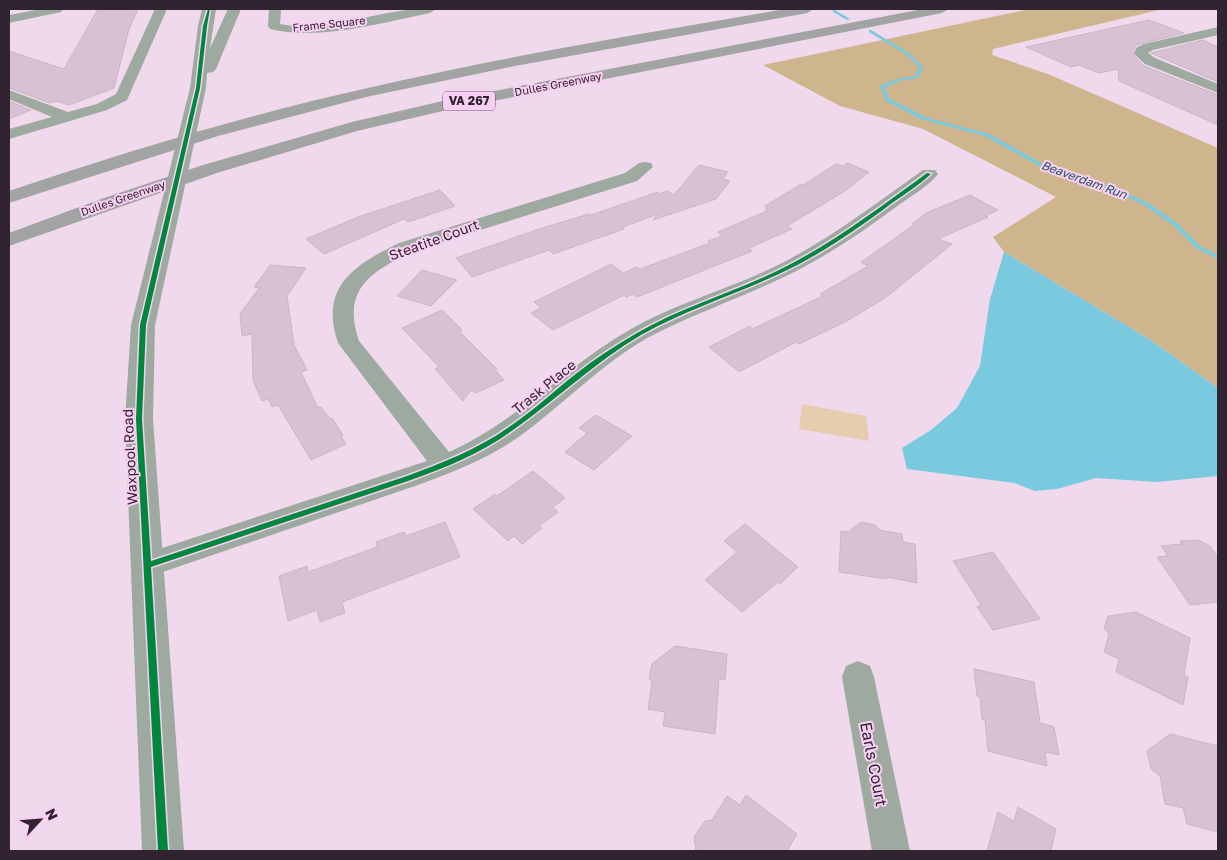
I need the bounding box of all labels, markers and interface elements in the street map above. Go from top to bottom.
street label: Frame Square [292,13,366,34]
street label: Dulles Greenway [513,69,603,98]
road number: VA 267 [443,92,495,110]
water label: Beaverdam Run [1039,157,1130,202]
street label: Dulles Greenway [79,177,167,218]
street label: Steatite Court [387,215,481,264]
street label: Trask Place [508,356,579,417]
street label: Waxpool Road [118,409,141,505]
street label: Earls Court [856,720,892,808]
north arrow [15,795,65,845]
text: N [42,806,62,823]

